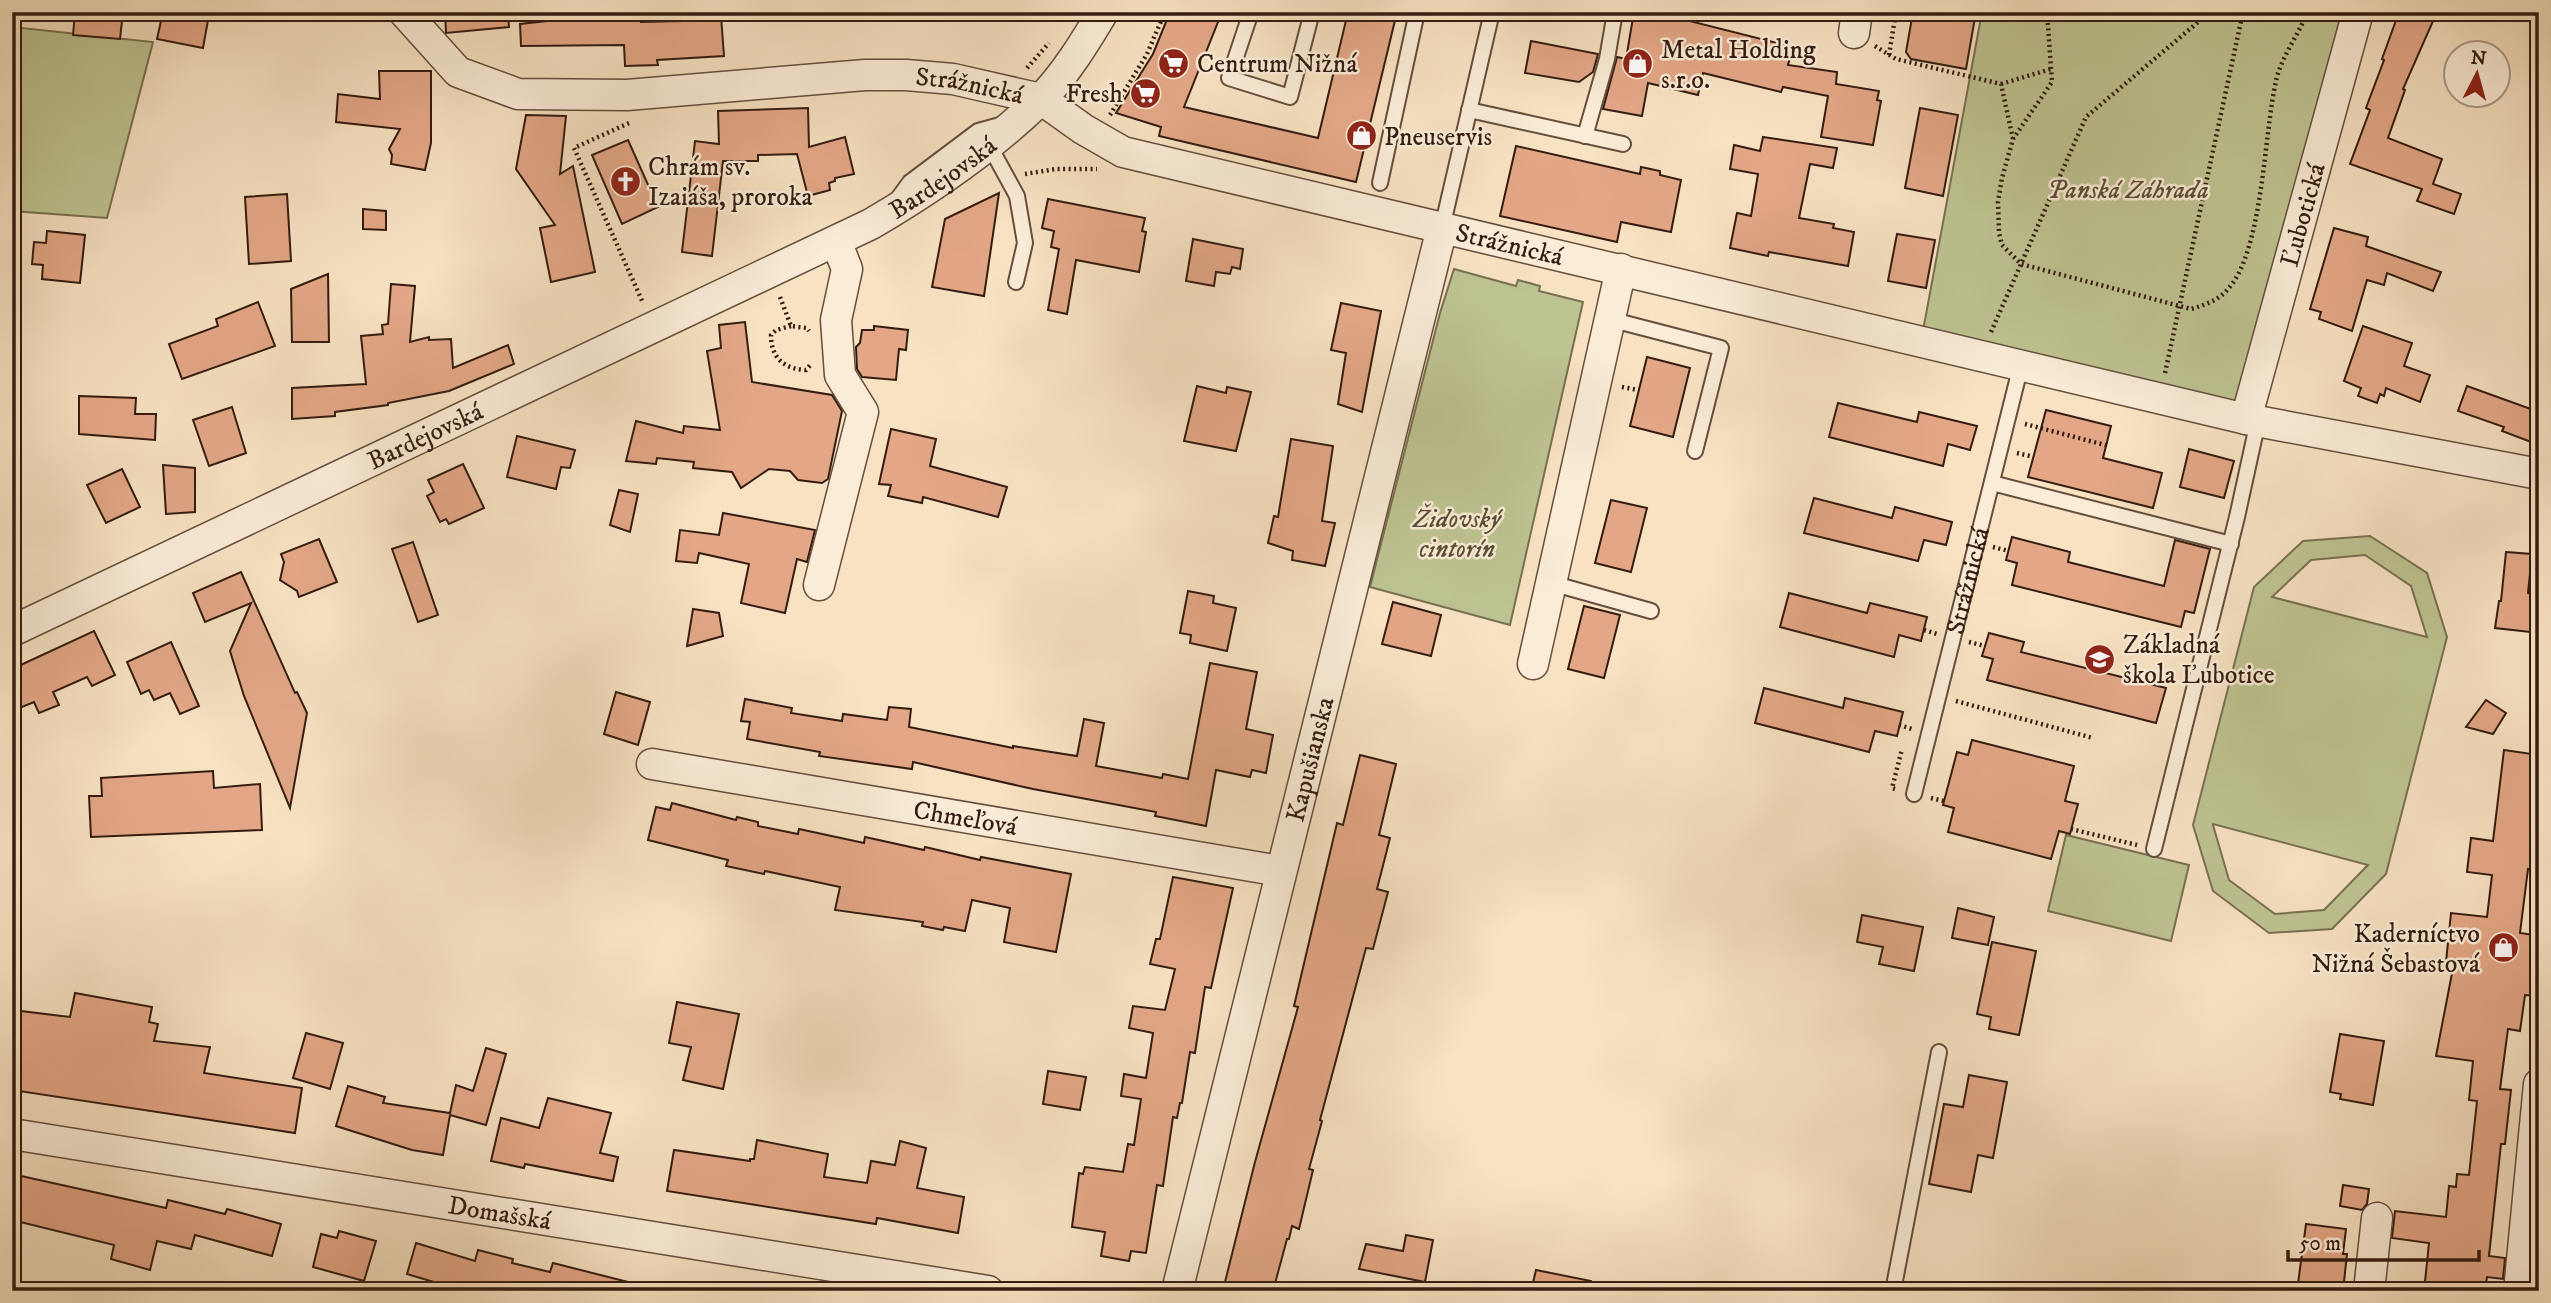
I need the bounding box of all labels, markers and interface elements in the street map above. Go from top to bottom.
place label: Metal Holding s.r.o. [1661,34,1816,97]
north arrow [2442,38,2512,108]
supermarket icon: Centrum Nižná [1157,46,1191,80]
text: N [2470,46,2488,71]
shop icon: Metal Holding s.r.o. [1621,47,1655,81]
place label: Centrum Nižná [1197,48,1357,81]
street label: Strážnická [914,61,1027,113]
supermarket icon: Fresh [1129,76,1163,110]
place label: Fresh [1066,78,1123,111]
shop icon: Pneuservis [1344,119,1378,153]
place label: Pneuservis [1384,121,1492,154]
street label: Bardejovská [883,130,1004,227]
place label: Chrám sv. Izaiáša, proroka [648,151,813,214]
street label: Ľubotická [2274,159,2334,271]
church icon: Chrám sv. Izaiáša, proroka [608,164,642,198]
park label: Panská Záhrada [2047,174,2209,207]
street label: Strážnická [1452,217,1566,274]
street label: Bardejovská [363,395,489,478]
park label: Židovský cintorín [1411,503,1503,566]
street label: Strážnická [1939,524,1998,638]
place label: Základná škola Ľubotice [2123,629,2274,692]
school or university icon: Základná škola Ľubotice [2083,642,2117,676]
street label: Kapušianska [1280,694,1342,826]
street label: Chmeľová [911,794,1020,844]
place label: Kaderníctvo Nižná Šebastová [2311,918,2480,981]
shop icon: Kaderníctvo Nižná Šebastová [2486,931,2520,965]
street label: Domašská [446,1189,553,1238]
scale bar [2288,1219,2479,1263]
text: 50 m [2299,1231,2341,1257]

